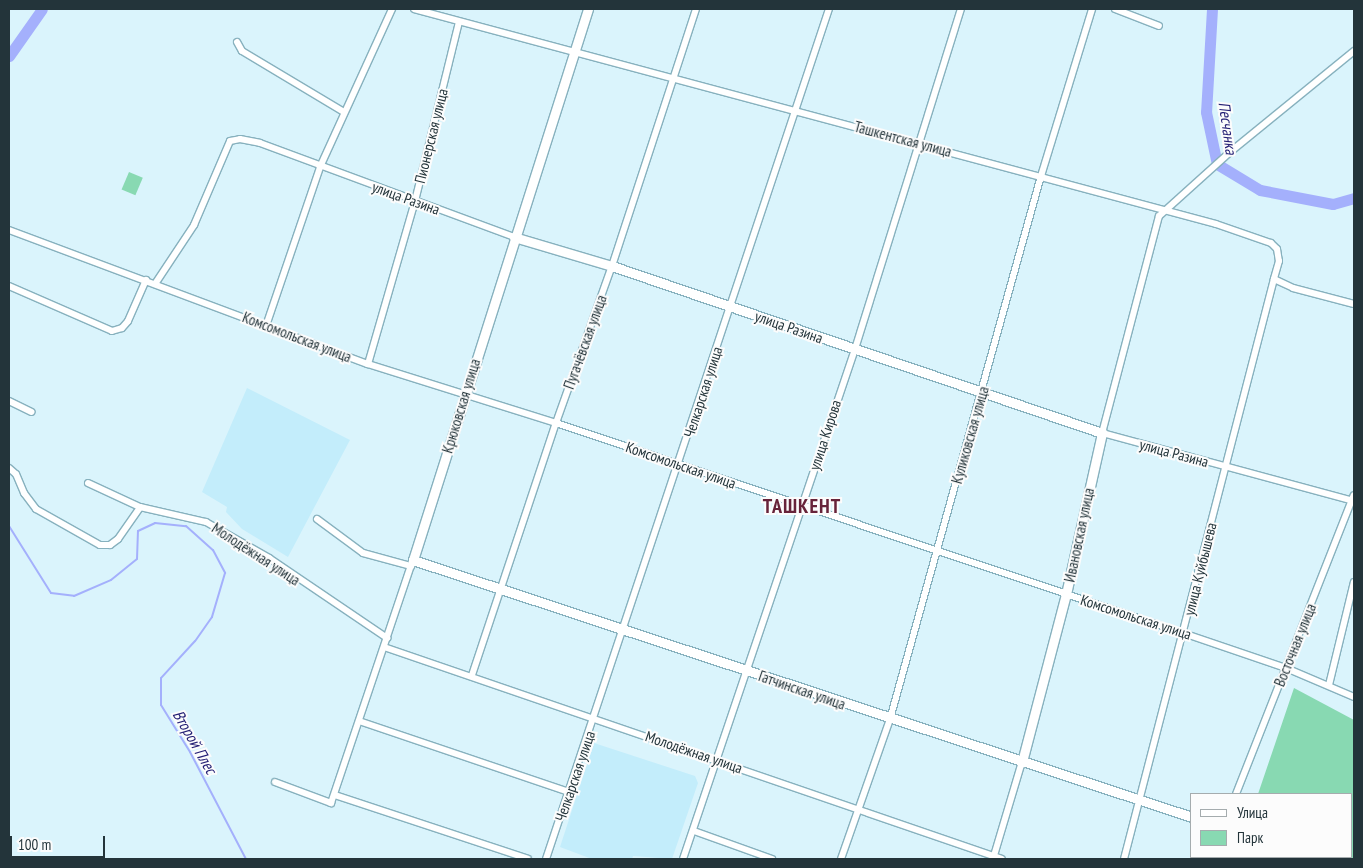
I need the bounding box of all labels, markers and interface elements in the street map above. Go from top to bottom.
street label: Пионерская улица [411,87,451,185]
water label: Песчанка [1215,100,1241,156]
street label: Ташкентская улица [852,117,954,161]
street label: улица Разина [370,177,442,219]
street label: Пугачёвская улица [560,292,610,392]
street label: улица Разина [753,307,825,347]
street label: Комсомольская улица [240,308,354,366]
street label: Челкарская улица [680,344,726,440]
street label: Крюковская улица [438,357,484,455]
street label: Куликовская улица [947,384,993,486]
street label: улица Кирова [805,398,845,472]
street label: улица Разина [1138,435,1210,471]
street label: Комсомольская улица [624,438,738,492]
street label: Ивановская улица [1060,486,1098,584]
district label: ТАШКЕНТ [762,494,842,518]
street label: Молодёжная улица [208,519,304,589]
street label: улица Куйбышева [1180,521,1220,617]
street label: Комсомольская улица [1078,591,1194,643]
street label: Восточная улица [1270,601,1320,689]
street label: Гатчинская улица [756,667,848,713]
water label: Второй Плес [169,707,221,777]
street label: Молодёжная улица [643,727,745,777]
street label: Челкарская улица [551,728,599,824]
legend [1190,793,1353,858]
text: Улица [1237,803,1268,822]
scale bar [12,826,108,858]
text: Парк [1237,828,1263,847]
text: 100 m [18,835,51,854]

